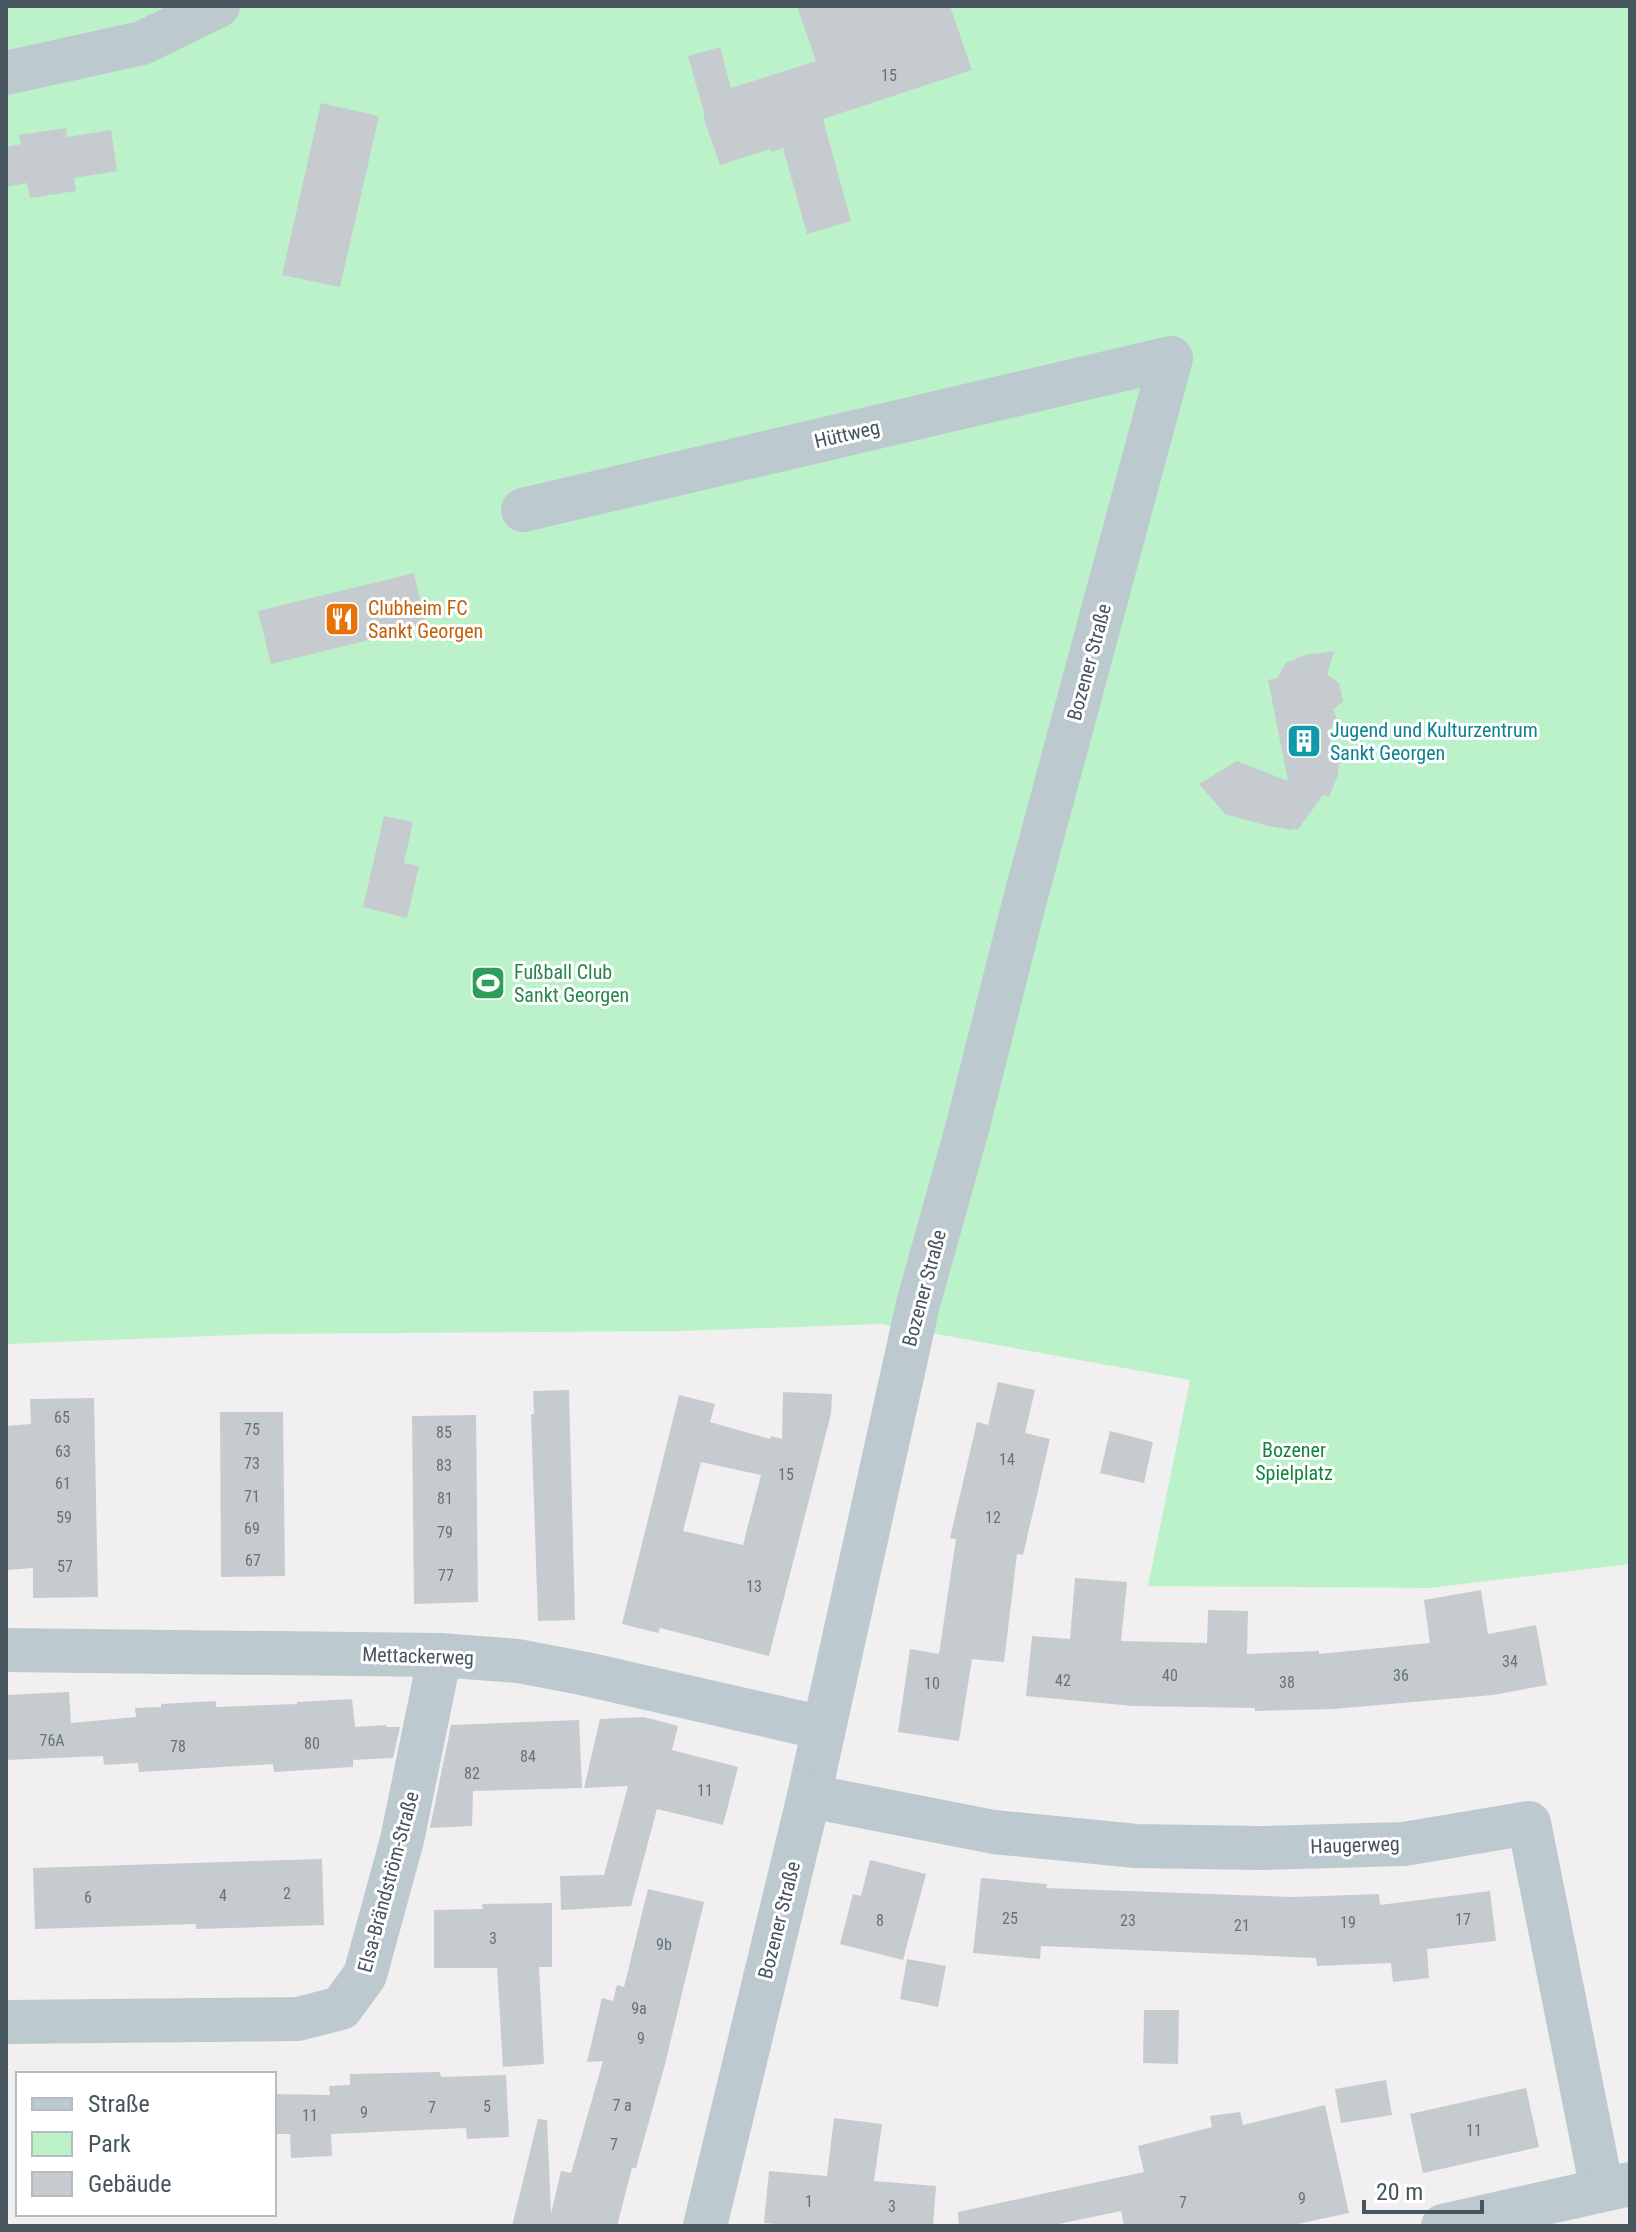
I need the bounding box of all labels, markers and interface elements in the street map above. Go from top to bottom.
house number: 15 [881,66,897,85]
street label: Hüttweg [812,415,882,453]
place label: Clubheim FC Sankt Georgen [368,596,483,643]
restaurant icon: Clubheim FC Sankt Georgen [323,600,361,638]
street label: Bozener Straße [1062,601,1116,723]
place label: Jugend und Kulturzentrum Sankt Georgen [1330,718,1538,765]
building icon: Jugend und Kulturzentrum Sankt Georgen [1285,722,1323,760]
place label: Fußball Club Sankt Georgen [514,960,629,1007]
sports icon: Fußball Club Sankt Georgen [469,964,507,1002]
street label: Bozener Straße [897,1227,951,1349]
house number: 65 [54,1408,70,1427]
house number: 75 [244,1420,260,1439]
house number: 85 [436,1423,452,1442]
park label: Bozener Spielplatz [1255,1438,1333,1485]
house number: 63 [55,1442,71,1461]
house number: 14 [999,1450,1015,1469]
house number: 73 [244,1454,260,1473]
house number: 83 [436,1456,452,1475]
house number: 15 [778,1465,794,1484]
house number: 61 [55,1474,71,1493]
house number: 71 [244,1487,260,1506]
house number: 81 [437,1489,453,1508]
house number: 59 [56,1508,72,1527]
house number: 12 [985,1508,1001,1527]
house number: 69 [244,1519,260,1538]
house number: 79 [437,1523,453,1542]
house number: 67 [245,1551,261,1570]
house number: 57 [57,1557,73,1576]
house number: 77 [438,1566,454,1585]
house number: 13 [746,1577,762,1596]
street label: Mettackerweg [362,1642,474,1670]
house number: 34 [1502,1652,1518,1671]
house number: 40 [1162,1666,1178,1685]
house number: 36 [1393,1666,1409,1685]
house number: 42 [1055,1671,1071,1690]
house number: 38 [1279,1673,1295,1692]
house number: 10 [924,1674,940,1693]
house number: 76A [39,1731,65,1750]
house number: 80 [304,1734,320,1753]
house number: 78 [170,1737,186,1756]
house number: 84 [520,1747,536,1766]
house number: 82 [464,1764,480,1783]
house number: 11 [697,1781,713,1800]
street label: Elsa-Brändström-Straße [352,1789,424,1975]
street label: Haugerweg [1310,1831,1400,1859]
street label: Bozener Straße [753,1859,805,1981]
house number: 2 [283,1884,291,1903]
house number: 4 [219,1886,227,1905]
house number: 6 [84,1888,92,1907]
house number: 25 [1002,1909,1018,1928]
house number: 17 [1455,1910,1471,1929]
house number: 8 [876,1911,884,1930]
house number: 23 [1120,1911,1136,1930]
house number: 19 [1340,1913,1356,1932]
house number: 21 [1234,1916,1250,1935]
house number: 3 [489,1929,497,1948]
house number: 9b [656,1935,672,1954]
house number: 9a [631,1999,647,2018]
house number: 9 [637,2029,645,2048]
legend [16,2072,276,2216]
text: Straße [88,2090,150,2118]
house number: 7 a [612,2096,632,2115]
house number: 5 [483,2097,491,2116]
house number: 7 [428,2098,436,2117]
house number: 9 [360,2103,368,2122]
house number: 11 [302,2106,318,2125]
house number: 11 [1466,2121,1482,2140]
text: Park [88,2130,131,2158]
house number: 7 [610,2135,618,2154]
scale bar [1364,2164,1482,2214]
text: Gebäude [88,2170,172,2198]
text: 20 m [1376,2178,1423,2206]
house number: 9 [1298,2189,1306,2208]
house number: 1 [805,2192,813,2211]
house number: 7 [1179,2193,1187,2212]
house number: 3 [888,2197,896,2216]

